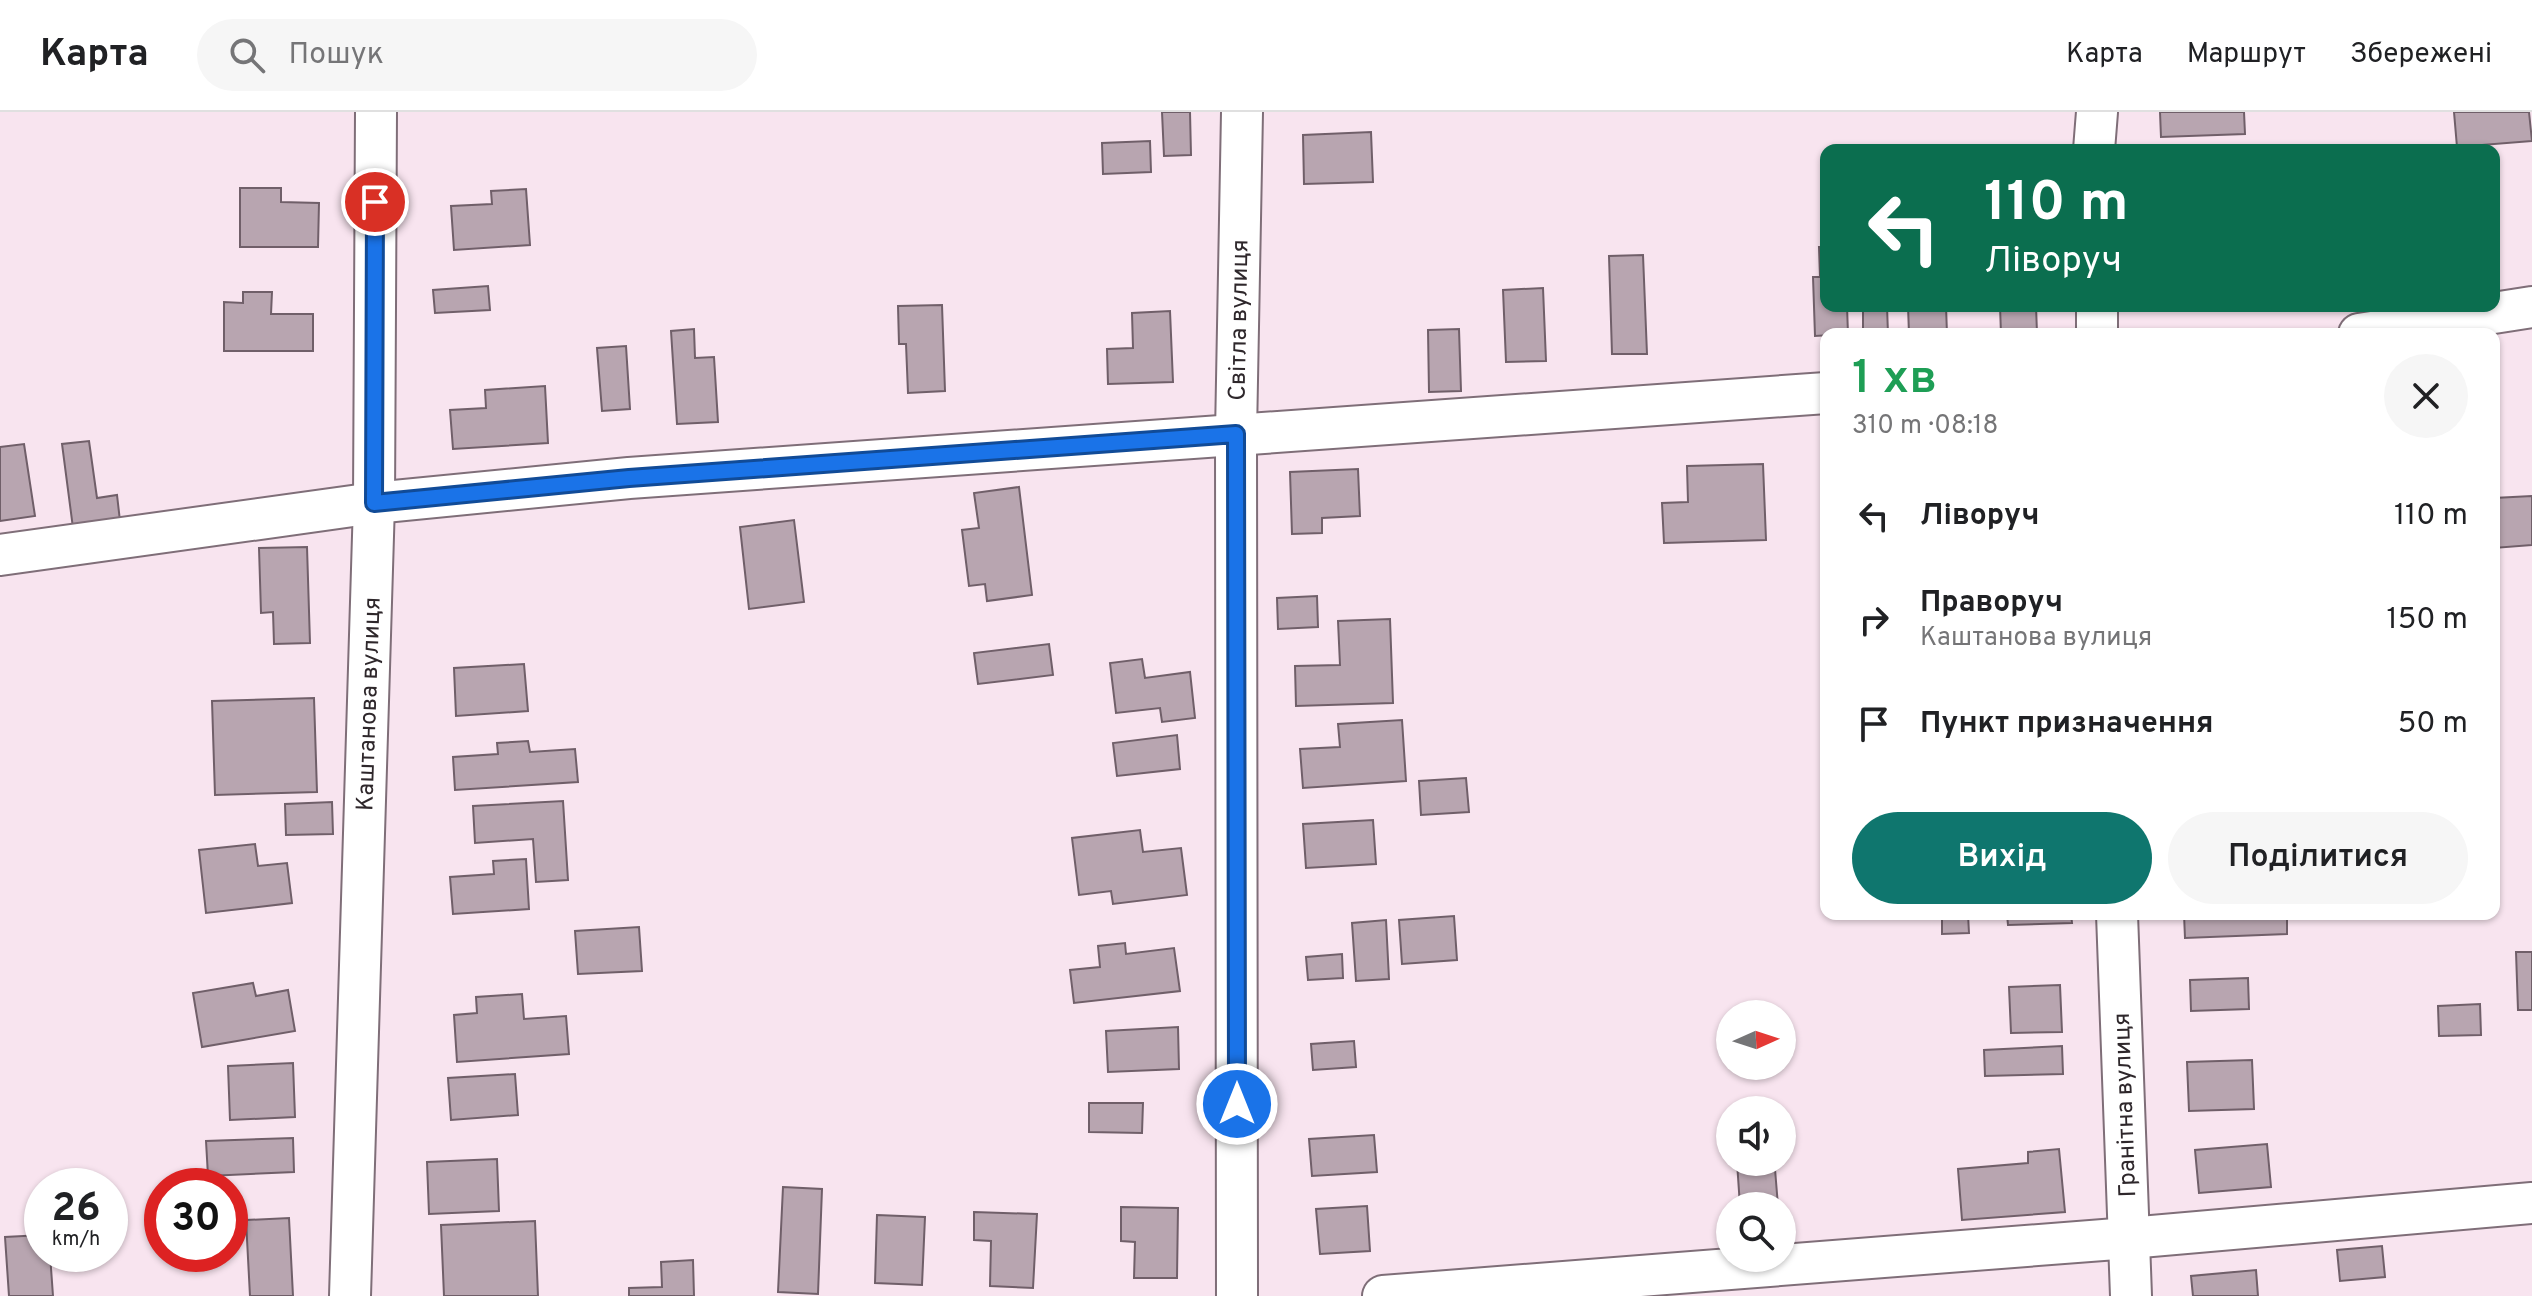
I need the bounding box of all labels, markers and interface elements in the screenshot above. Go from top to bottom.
search box [197,19,757,91]
text: Карта [40,31,149,80]
icon: search [225,33,269,77]
text: Пошук [289,37,384,74]
text: Карта [2066,37,2143,73]
text: Маршрут [2187,37,2306,73]
text: Збережені [2350,37,2492,73]
pin [341,168,409,236]
text: 110 m [1984,170,2129,240]
icon: left [1852,176,1956,280]
icon: arrive [353,180,397,224]
street label: Світла вулиця [1224,239,1256,401]
text: Ліворуч [1984,239,2122,285]
text: 1 хв [1852,350,1937,410]
button: close [2384,354,2468,438]
text: 310 m · 08:18 [1852,410,1998,443]
icon: left [1852,494,1896,538]
text: Ліворуч [1920,498,2039,535]
text: 110 m [2394,498,2468,535]
text: Праворуч [1920,585,2063,622]
street label: Каштанова вулиця [351,596,389,812]
icon: right [1852,598,1896,642]
text: 150 m [2387,602,2468,639]
text: Каштанова вулиця [1920,622,2152,655]
icon: arrive [1852,702,1896,746]
text: Пункт призначення [1920,706,2213,743]
text: 50 m [2398,706,2468,743]
button: Вихід [1852,812,2152,904]
button: Поділитися [2168,812,2468,904]
north arrow [1716,1000,1796,1080]
map controls [1716,1000,1796,1272]
street label: Гранітна вулиця [2108,1012,2144,1198]
position arrow [1195,1062,1279,1146]
button: sound [1716,1096,1796,1176]
speed limit sign: 30 [144,1168,248,1272]
text: 26 [51,1185,101,1235]
button: search [1716,1192,1796,1272]
text: km/h [52,1227,100,1253]

